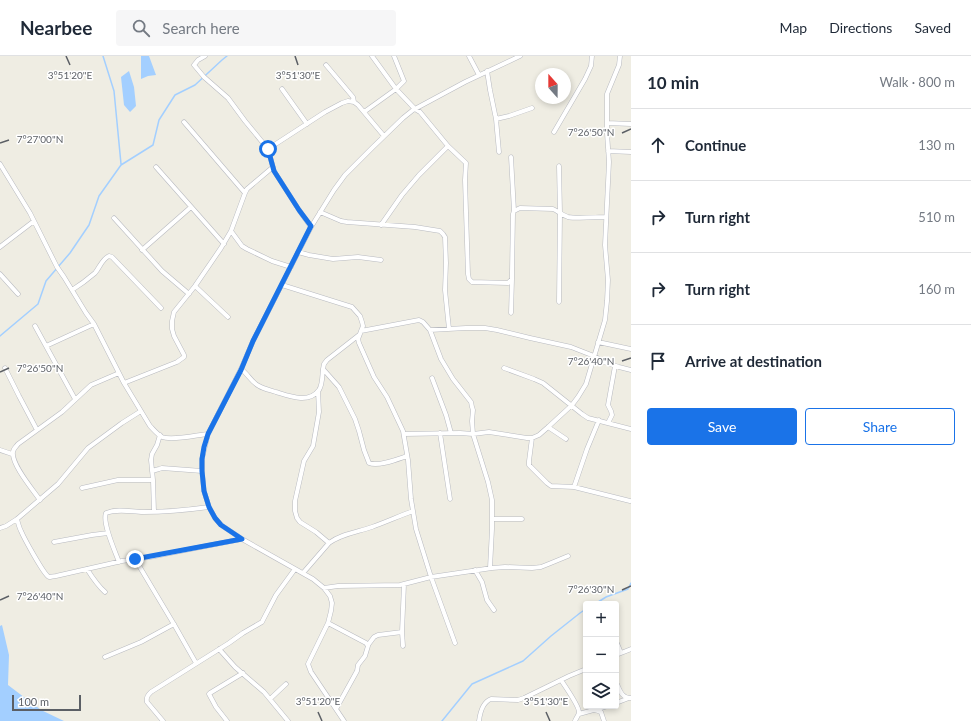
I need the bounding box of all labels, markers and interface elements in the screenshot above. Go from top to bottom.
search box [116,10,396,46]
text: Nearbee [20,16,92,39]
icon: search [130,17,152,39]
text: Search here [162,19,240,37]
text: Map [780,19,807,36]
text: Directions [829,19,892,36]
text: Saved [914,19,951,36]
north arrow [535,68,571,104]
text: 3°51'20"E [48,69,93,81]
text: 3°51'30"E [276,69,321,81]
text: 10 min [647,72,699,93]
text: Walk · 800 m [879,74,955,90]
text: 7°26'50"N [568,126,614,138]
text: 7°27'00"N [17,133,63,145]
icon: ahead [647,134,669,156]
text: Continue [685,136,746,154]
text: 130 m [918,137,955,153]
route start [259,140,277,158]
icon: right [647,206,669,228]
text: Turn right [685,208,750,226]
text: 510 m [918,209,955,225]
icon: right [647,278,669,300]
text: Turn right [685,280,750,298]
text: 160 m [918,281,955,297]
icon: arrive [647,350,669,372]
text: Arrive at destination [685,352,822,370]
text: 7°26'40"N [568,355,614,367]
text: 7°26'50"N [17,362,63,374]
button: Save [647,408,797,445]
button: Share [805,408,955,445]
route end [126,550,144,568]
text: 7°26'30"N [568,583,614,595]
text: 7°26'40"N [17,590,63,602]
map controls [583,601,619,709]
button: + [583,601,619,637]
button: − [583,637,619,673]
button: layers [583,673,619,709]
scale bar [12,693,81,712]
text: 100 m [18,695,49,708]
text: 3°51'20"E [296,695,341,707]
text: 3°51'30"E [524,695,569,707]

